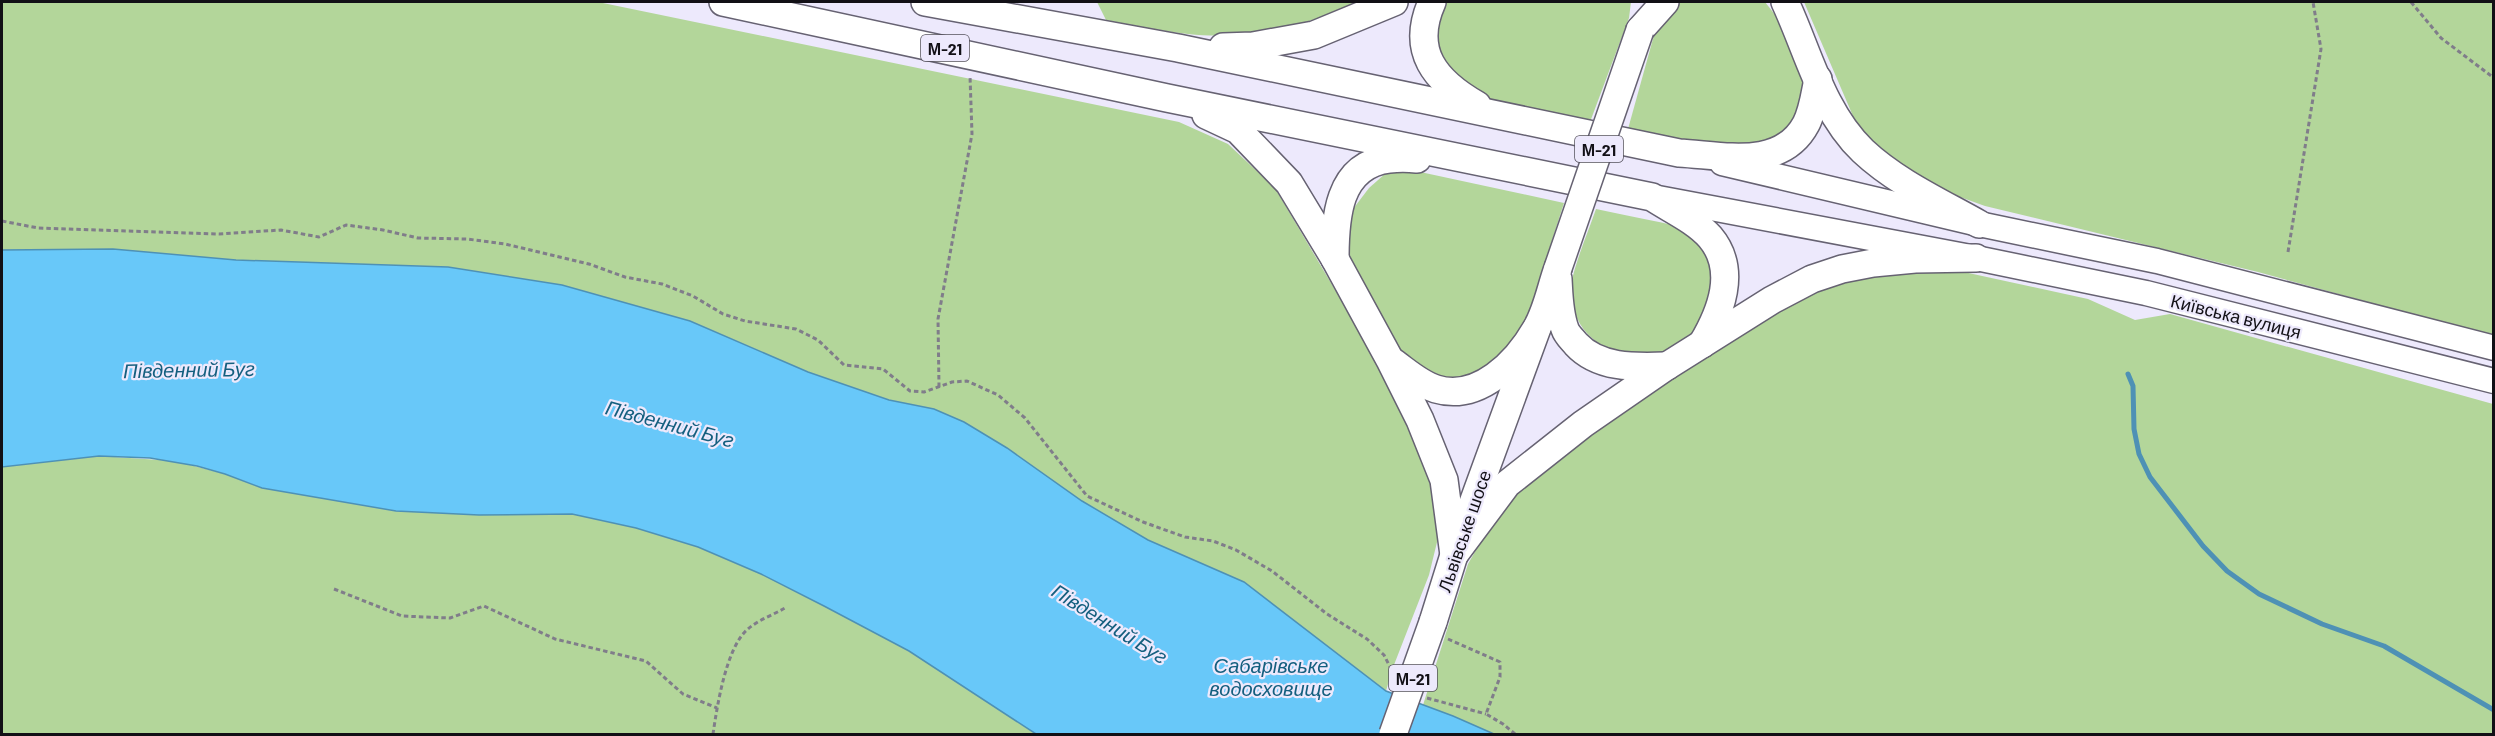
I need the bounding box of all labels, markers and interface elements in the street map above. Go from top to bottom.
road number: М-21 [921,35,969,61]
road number: М-21 [1575,136,1623,162]
street label: Київська вулиця [2169,289,2303,343]
water label: Південний Буг [123,356,255,382]
water label: Південний Буг [603,394,737,452]
street label: Львівське шосе [1433,467,1495,595]
water label: Південний Буг [1048,578,1172,668]
water label: Сабарівське водосховище [1209,653,1333,700]
road number: М-21 [1389,665,1437,691]

